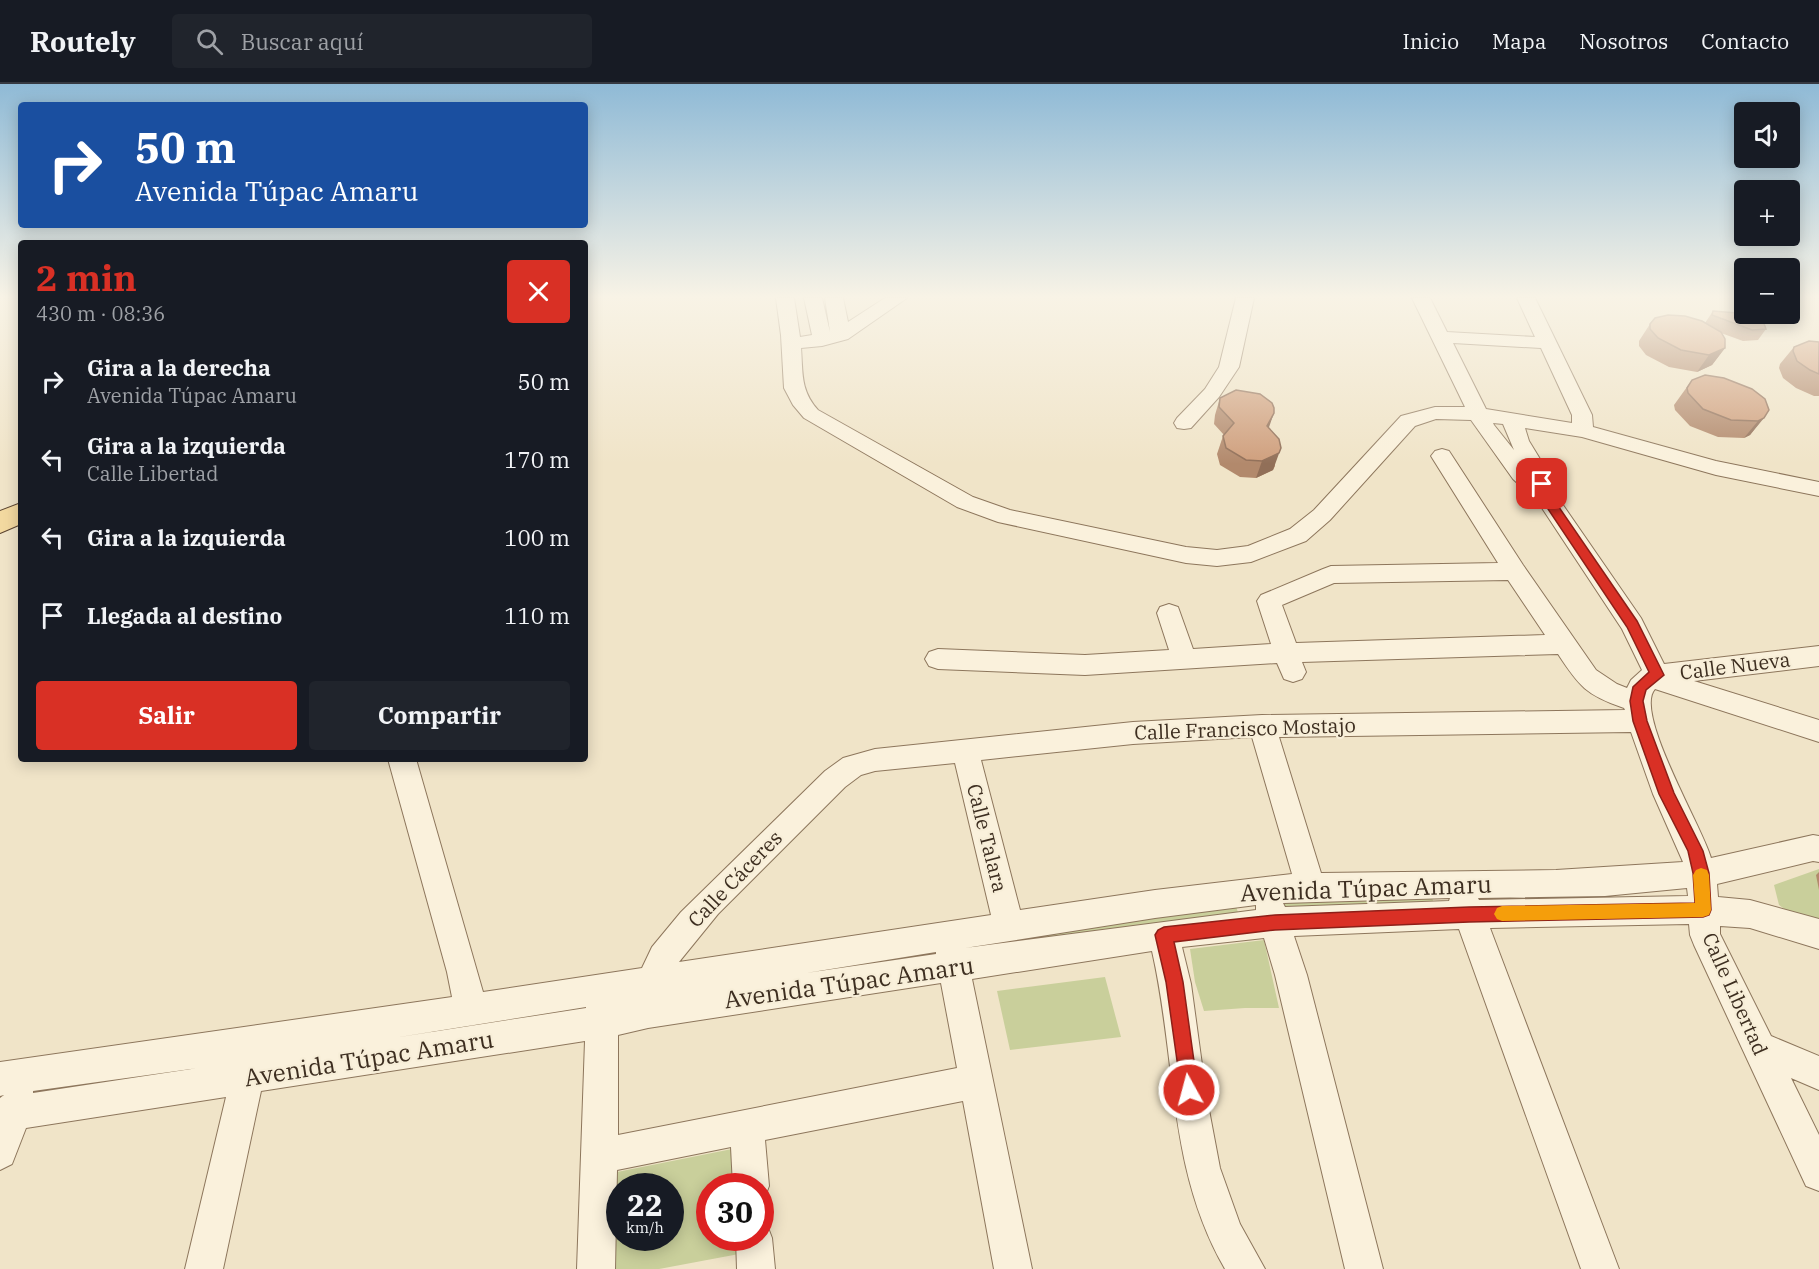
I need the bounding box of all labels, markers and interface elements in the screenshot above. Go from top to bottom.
search box [172,14,592,68]
text: Routely [30,23,136,60]
icon: search [193,25,226,58]
text: Buscar aquí [241,27,363,56]
text: Inicio [1402,27,1459,55]
text: Mapa [1492,27,1546,55]
text: Nosotros [1579,27,1668,55]
text: Contacto [1701,27,1789,55]
map controls [1734,102,1800,324]
button: sound [1734,102,1800,168]
text: 50 m [135,120,236,175]
icon: right [36,126,114,204]
text: Avenida Túpac Amaru [135,173,418,208]
button: + [1734,180,1800,246]
text: 2 min [36,254,137,301]
button: − [1734,258,1800,324]
button: close [507,260,570,323]
text: 430 m · 08:36 [36,300,165,327]
text: Gira a la derecha [87,353,271,382]
icon: right [36,365,69,398]
text: 50 m [518,367,570,396]
text: Avenida Túpac Amaru [87,382,297,409]
text: Gira a la izquierda [87,431,286,460]
icon: left [36,443,69,476]
text: 170 m [504,445,570,474]
pin [1516,458,1567,509]
text: Calle Libertad [87,460,218,487]
icon: arrive [1525,467,1558,500]
icon: left [36,521,69,554]
text: Gira a la izquierda [87,523,286,552]
text: 100 m [504,523,570,552]
icon: arrive [36,599,69,632]
text: Llegada al destino [87,601,282,630]
text: 110 m [504,601,570,630]
street label: Calle Nueva [1678,645,1792,686]
button: Salir [36,681,297,750]
button: Compartir [309,681,570,750]
street label: Calle Francisco Mostajo [1134,711,1356,746]
street label: Calle Talara [961,781,1014,895]
street label: Calle Cáceres [682,824,788,933]
street label: Avenida Túpac Amaru [1240,868,1493,908]
street label: Calle Libertad [1696,928,1774,1059]
street label: Avenida Túpac Amaru [722,949,976,1015]
street label: Avenida Túpac Amaru [242,1022,496,1094]
position arrow [1157,1058,1221,1122]
speed limit sign: 30 [696,1173,774,1251]
text: 22 [627,1185,663,1224]
text: km/h [626,1218,664,1237]

